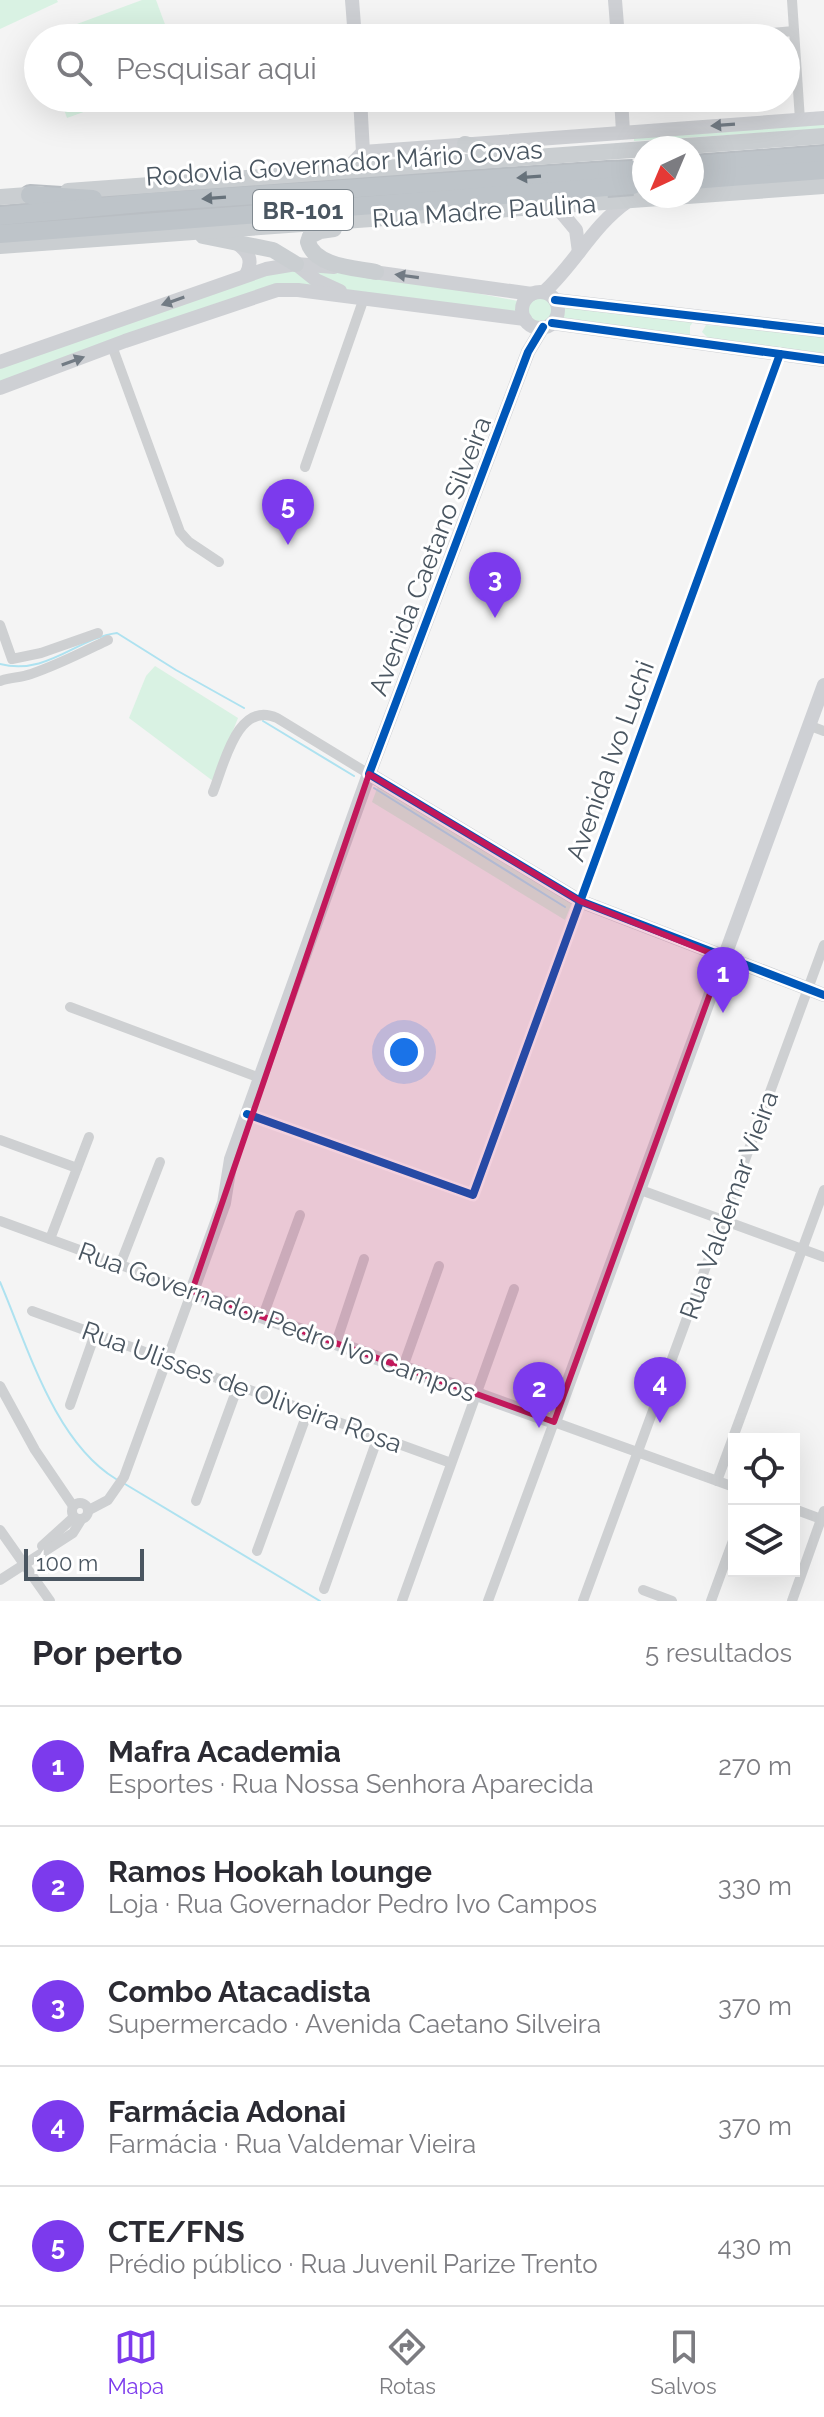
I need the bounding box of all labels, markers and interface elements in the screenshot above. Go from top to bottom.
search box [24,24,800,112]
icon: search [52,46,96,90]
text: Pesquisar aqui [116,51,317,86]
one-way arrow [710,119,735,132]
street label: Rodovia Governador Mário Covas [145,134,543,192]
north arrow [632,136,704,208]
one-way arrow [516,171,541,184]
street label: Rua Madre Paulina [371,188,597,234]
road number: BR-101 [253,190,353,230]
one-way arrow [201,192,226,205]
one-way arrow [394,270,419,283]
one-way arrow [160,295,184,307]
one-way arrow [61,354,85,367]
street label: Avenida Caetano Silveira [363,412,497,700]
pin: 5 [262,479,314,545]
pin: 3 [469,552,521,618]
street label: Avenida Ivo Luchi [560,657,660,865]
pin: 1 [697,947,749,1013]
your location [384,1032,424,1072]
street label: Rua Valdemar Vieira [674,1087,784,1323]
street label: Rua Governador Pedro Ivo Campos [74,1236,480,1408]
street label: Rua Ulisses de Oliveira Rosa [78,1315,406,1459]
pin: 4 [634,1357,686,1423]
pin: 2 [513,1362,565,1428]
map controls [728,1433,800,1577]
button: locate [728,1433,800,1505]
button: layers [728,1505,800,1577]
scale bar [24,1545,144,1581]
text: 100 m [36,1550,98,1576]
text: Por perto [32,1633,183,1673]
text: 5 resultados [645,1638,792,1668]
text: Mafra Academia [108,1734,341,1769]
text: 1 [52,1751,64,1781]
text: 270 m [718,1751,792,1781]
text: Esportes · Rua Nossa Senhora Aparecida [108,1769,594,1799]
text: Ramos Hookah lounge [108,1854,432,1889]
text: 2 [51,1871,65,1901]
text: 330 m [718,1871,792,1901]
text: Loja · Rua Governador Pedro Ivo Campos [108,1889,597,1919]
text: Combo Atacadista [108,1974,371,2009]
text: 3 [51,1991,65,2021]
text: 370 m [718,1991,792,2021]
text: Supermercado · Avenida Caetano Silveira [108,2009,601,2039]
text: Farmácia Adonai [108,2094,346,2129]
text: 4 [51,2111,65,2141]
text: 370 m [718,2111,792,2141]
text: Farmácia · Rua Valdemar Vieira [108,2129,476,2159]
text: CTE/FNS [108,2214,245,2249]
text: 5 [51,2231,65,2261]
text: 430 m [717,2231,792,2261]
text: Prédio público · Rua Juvenil Parize Trento [108,2249,598,2279]
tab: Mapa [107,2325,164,2399]
tab: Rotas [379,2325,436,2399]
tab: Salvos [651,2325,717,2399]

